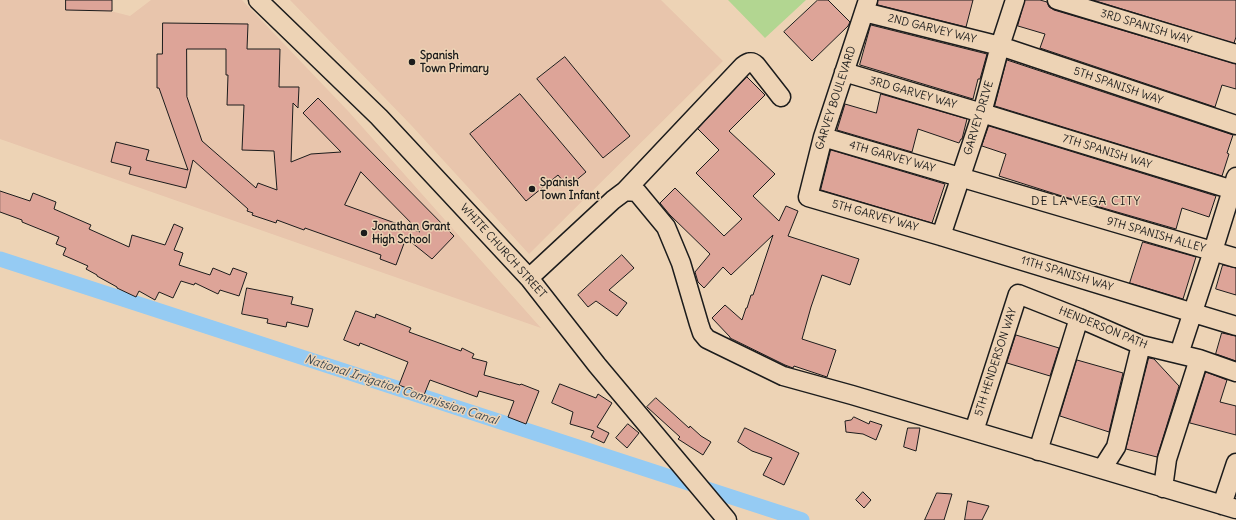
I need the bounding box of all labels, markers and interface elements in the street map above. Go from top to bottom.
street label: 3RD SPANISH WAY [1099,7,1193,47]
street label: 2ND GARVEY WAY [886,12,978,46]
street label: GARVEY BOULEVARD [813,45,859,151]
place label: Spanish Town Primary [420,49,489,75]
marker: Spanish Town Primary [407,57,417,67]
street label: 5TH SPANISH WAY [1072,65,1164,107]
street label: 3RD GARVEY WAY [868,74,958,112]
street label: GARVEY DRIVE [961,79,997,157]
street label: 7TH SPANISH WAY [1061,132,1153,172]
street label: 4TH GARVEY WAY [847,138,937,176]
place label: Spanish Town Infant [540,176,600,202]
marker: Spanish Town Infant [527,184,537,194]
district label: DE LA VEGA CITY [1031,195,1141,209]
street label: 5TH GARVEY WAY [830,197,920,235]
street label: WHITE CHURCH STREET [457,201,549,301]
street label: 9TH SPANISH ALLEY [1105,215,1207,255]
place label: Jonathan Grant High School [372,220,450,246]
marker: Jonathan Grant High School [359,228,369,238]
street label: 11TH SPANISH WAY [1019,254,1115,294]
street label: HENDERSON PATH [1057,304,1149,352]
street label: 5TH HENDERSON WAY [972,306,1020,418]
water label: National Irrigation Commission Canal [303,352,499,428]

